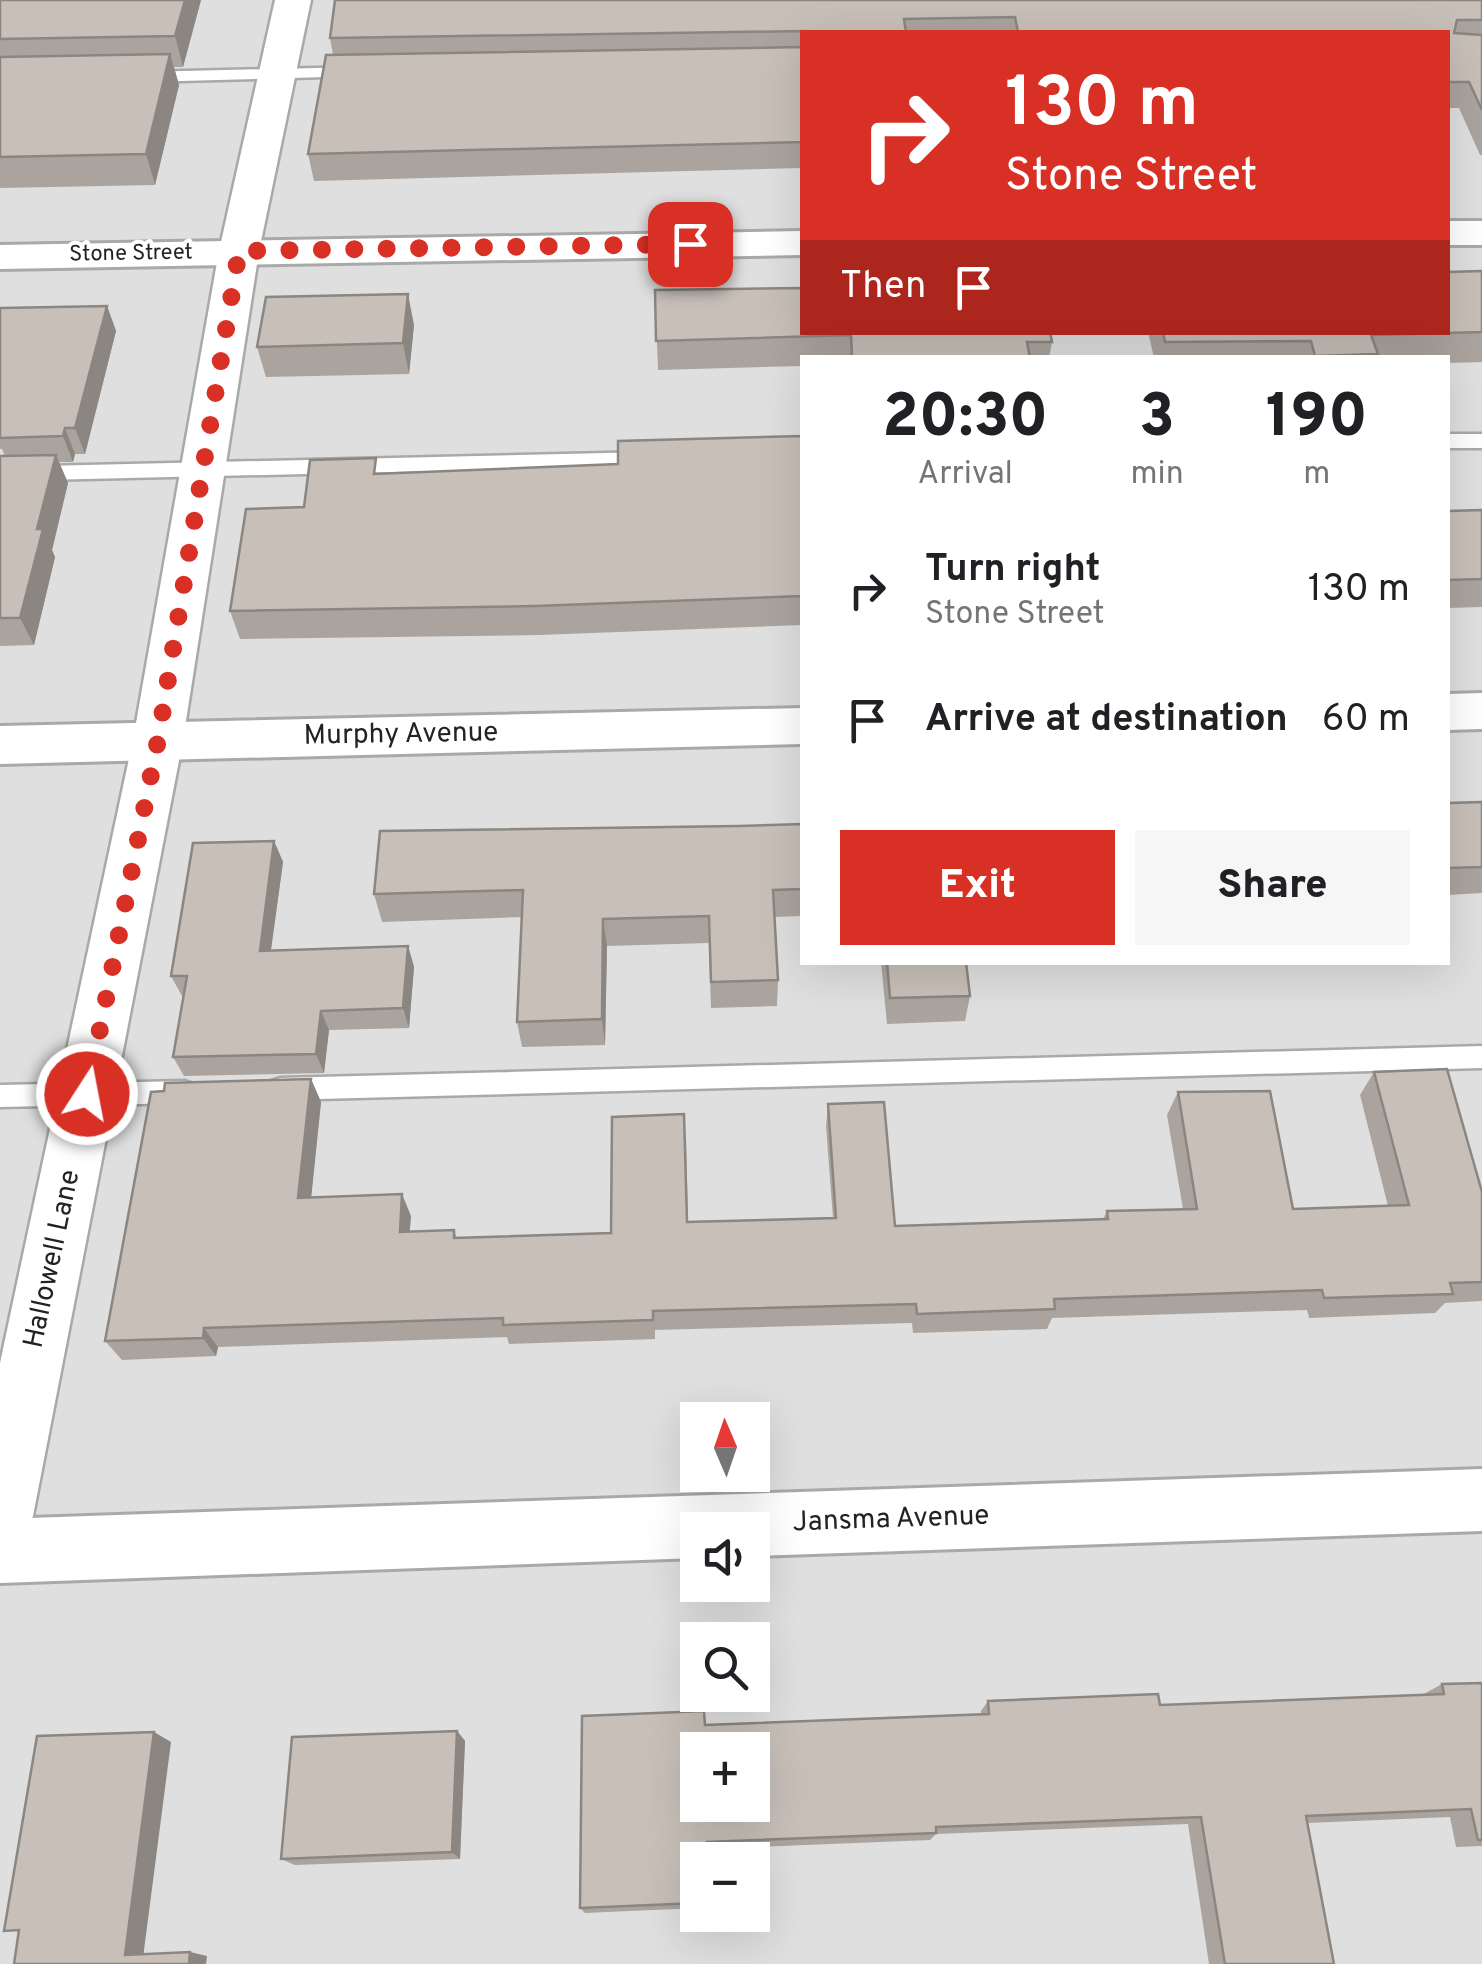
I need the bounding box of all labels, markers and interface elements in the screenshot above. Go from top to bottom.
text: 130 m [1005,62,1199,151]
icon: right [840,70,970,200]
text: Stone Street [1005,149,1258,206]
pin [648,202,733,287]
icon: arrive [663,217,718,272]
street label: Stone Street [69,239,193,269]
icon: arrive [946,260,1001,315]
text: Then [840,263,926,312]
text: 20:30 [882,382,1048,458]
text: 3 [1139,382,1175,458]
text: 190 [1266,382,1368,458]
text: Arrival [918,455,1013,495]
text: min [1130,455,1184,495]
text: m [1303,455,1330,495]
text: Turn right [925,546,1100,595]
icon: right [840,563,895,618]
text: 130 m [1308,566,1410,615]
text: Stone Street [925,595,1105,635]
icon: arrive [840,693,895,748]
text: Arrive at destination [925,696,1288,745]
text: 60 m [1322,696,1410,745]
street label: Murphy Avenue [303,715,499,755]
button: Exit [840,830,1115,945]
button: Share [1135,830,1410,945]
position arrow [35,1042,139,1146]
street label: Hallowell Lane [17,1166,89,1352]
north arrow [680,1402,770,1492]
map controls [680,1402,770,1932]
street label: Jansma Avenue [792,1499,990,1541]
button: sound [680,1512,770,1602]
button: search [680,1622,770,1712]
button: + [680,1732,770,1822]
button: − [680,1842,770,1932]

